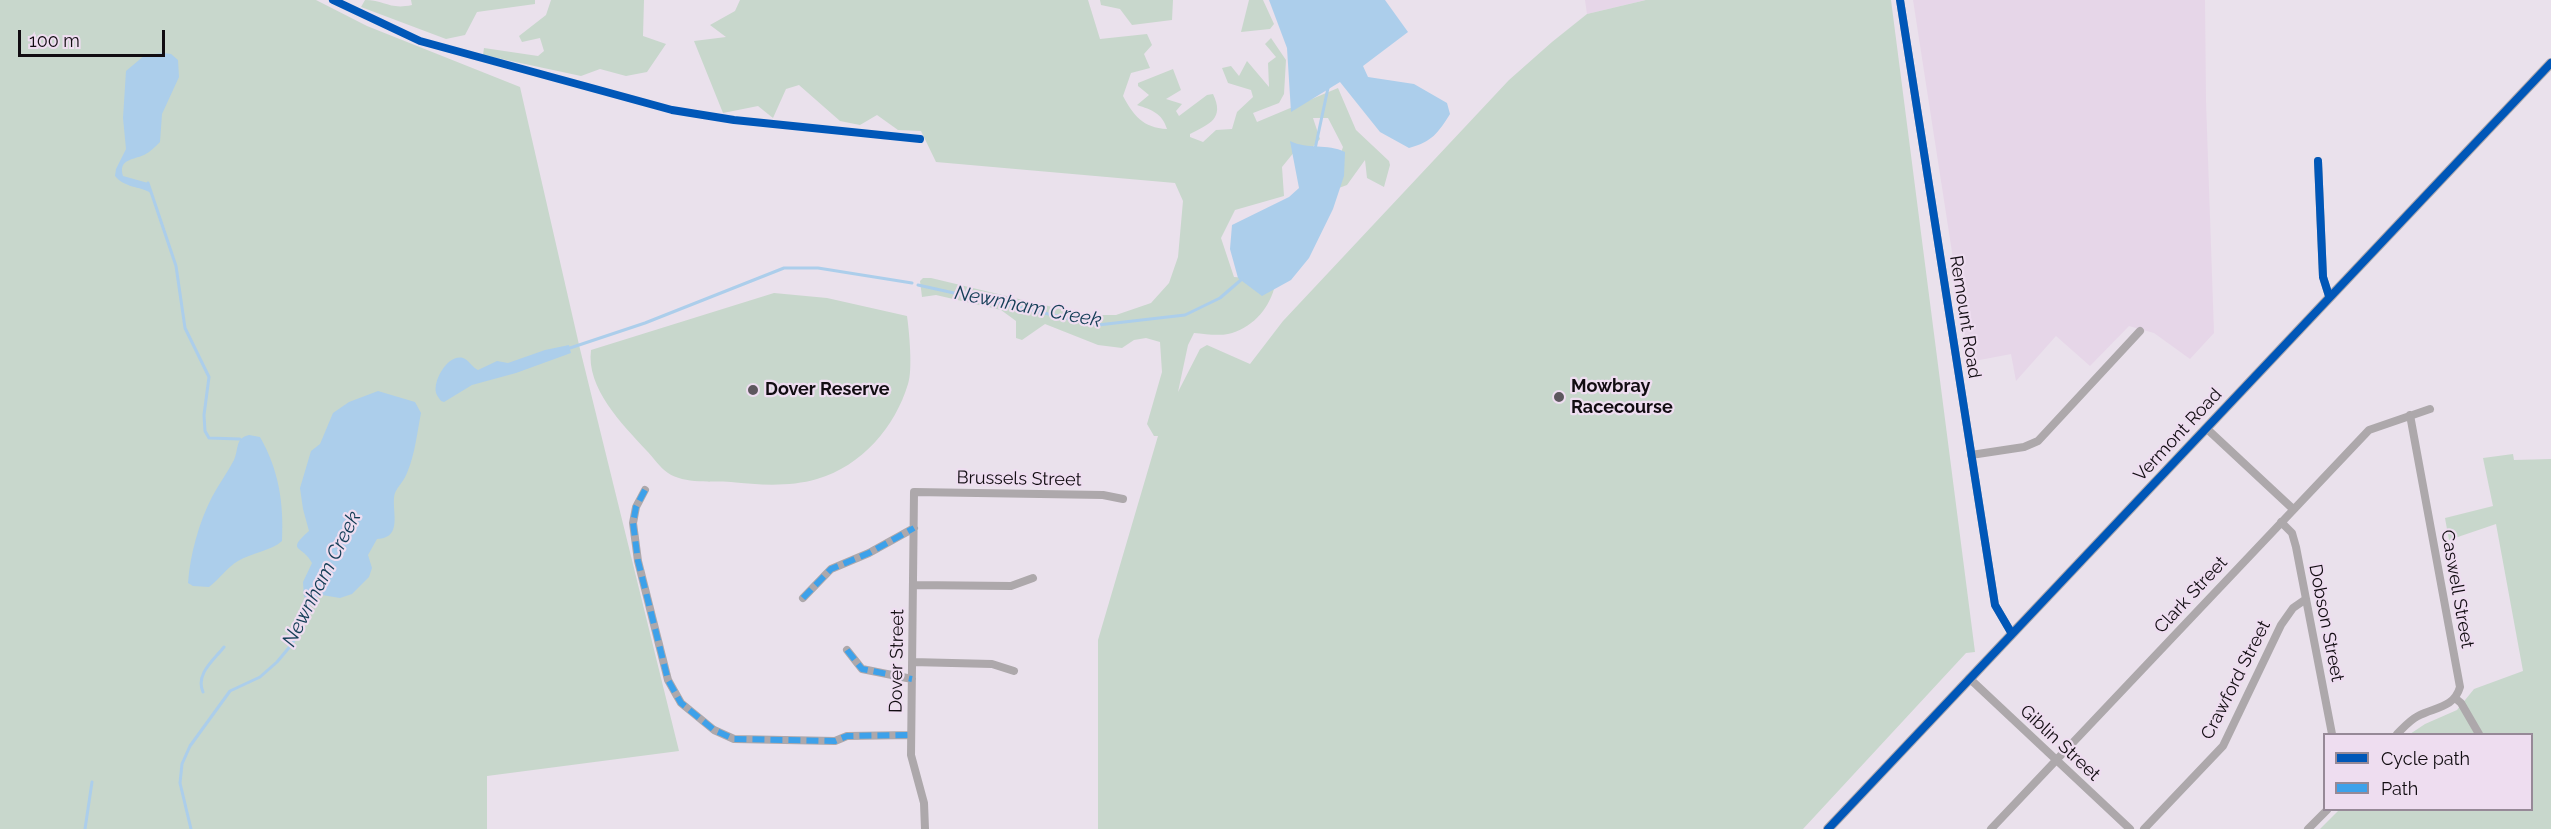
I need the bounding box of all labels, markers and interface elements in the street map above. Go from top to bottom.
scale bar [21,18,168,56]
text: 100 m [29,30,80,51]
street label: Remount Road [1945,254,1985,380]
water label: Newnham Creek [953,281,1103,333]
place label: Mowbray Racecourse [1571,376,1673,418]
place label: Dover Reserve [765,379,890,401]
marker: Dover Reserve [746,383,760,397]
street label: Vermont Road [2129,384,2227,486]
marker: Mowbray Racecourse [1552,390,1566,404]
street label: Brussels Street [956,467,1082,491]
water label: Newnham Creek [278,507,366,651]
street label: Caswell Street [2436,528,2478,650]
street label: Clark Street [2150,552,2232,638]
street label: Dobson Street [2304,562,2348,684]
street label: Dover Street [885,609,909,713]
street label: Crawford Street [2197,617,2275,743]
street label: Giblin Street [2015,700,2105,786]
legend [2323,733,2533,811]
text: Cycle path [2381,748,2470,769]
text: Path [2381,778,2418,799]

